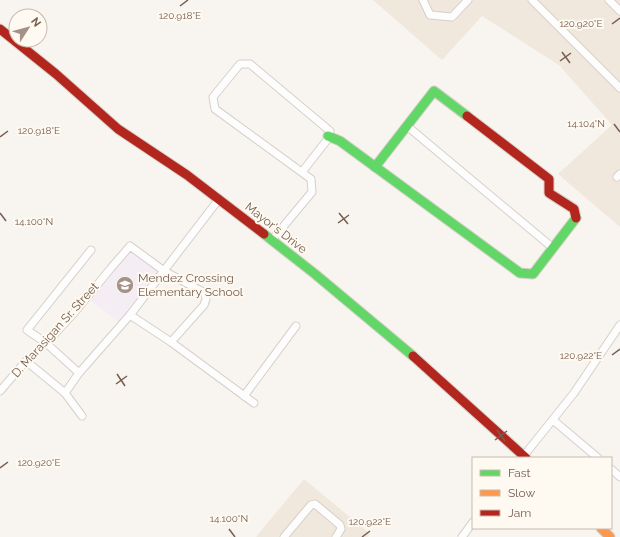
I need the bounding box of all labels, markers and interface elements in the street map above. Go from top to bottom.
north arrow [8,8,48,48]
text: 120.918°E [159,10,201,21]
text: N [28,15,43,30]
text: 120.920°E [559,18,603,29]
text: 14.104°N [567,118,605,129]
text: 120.918°E [18,125,60,136]
street label: Mayor's Drive [242,200,310,256]
text: 14.100°N [15,216,53,227]
place label: Mendez Crossing Elementary School [138,271,244,299]
school or university icon: Mendez Crossing Elementary School [115,275,135,295]
street label: D. Marasigan Sr. Street [9,280,101,380]
text: 120.922°E [560,350,602,361]
text: 120.920°E [17,457,61,468]
legend [472,457,612,529]
text: Fast [508,466,531,480]
text: Slow [508,486,535,500]
text: Jam [508,506,531,520]
text: 14.100°N [210,513,248,524]
text: 120.922°E [349,516,391,527]

